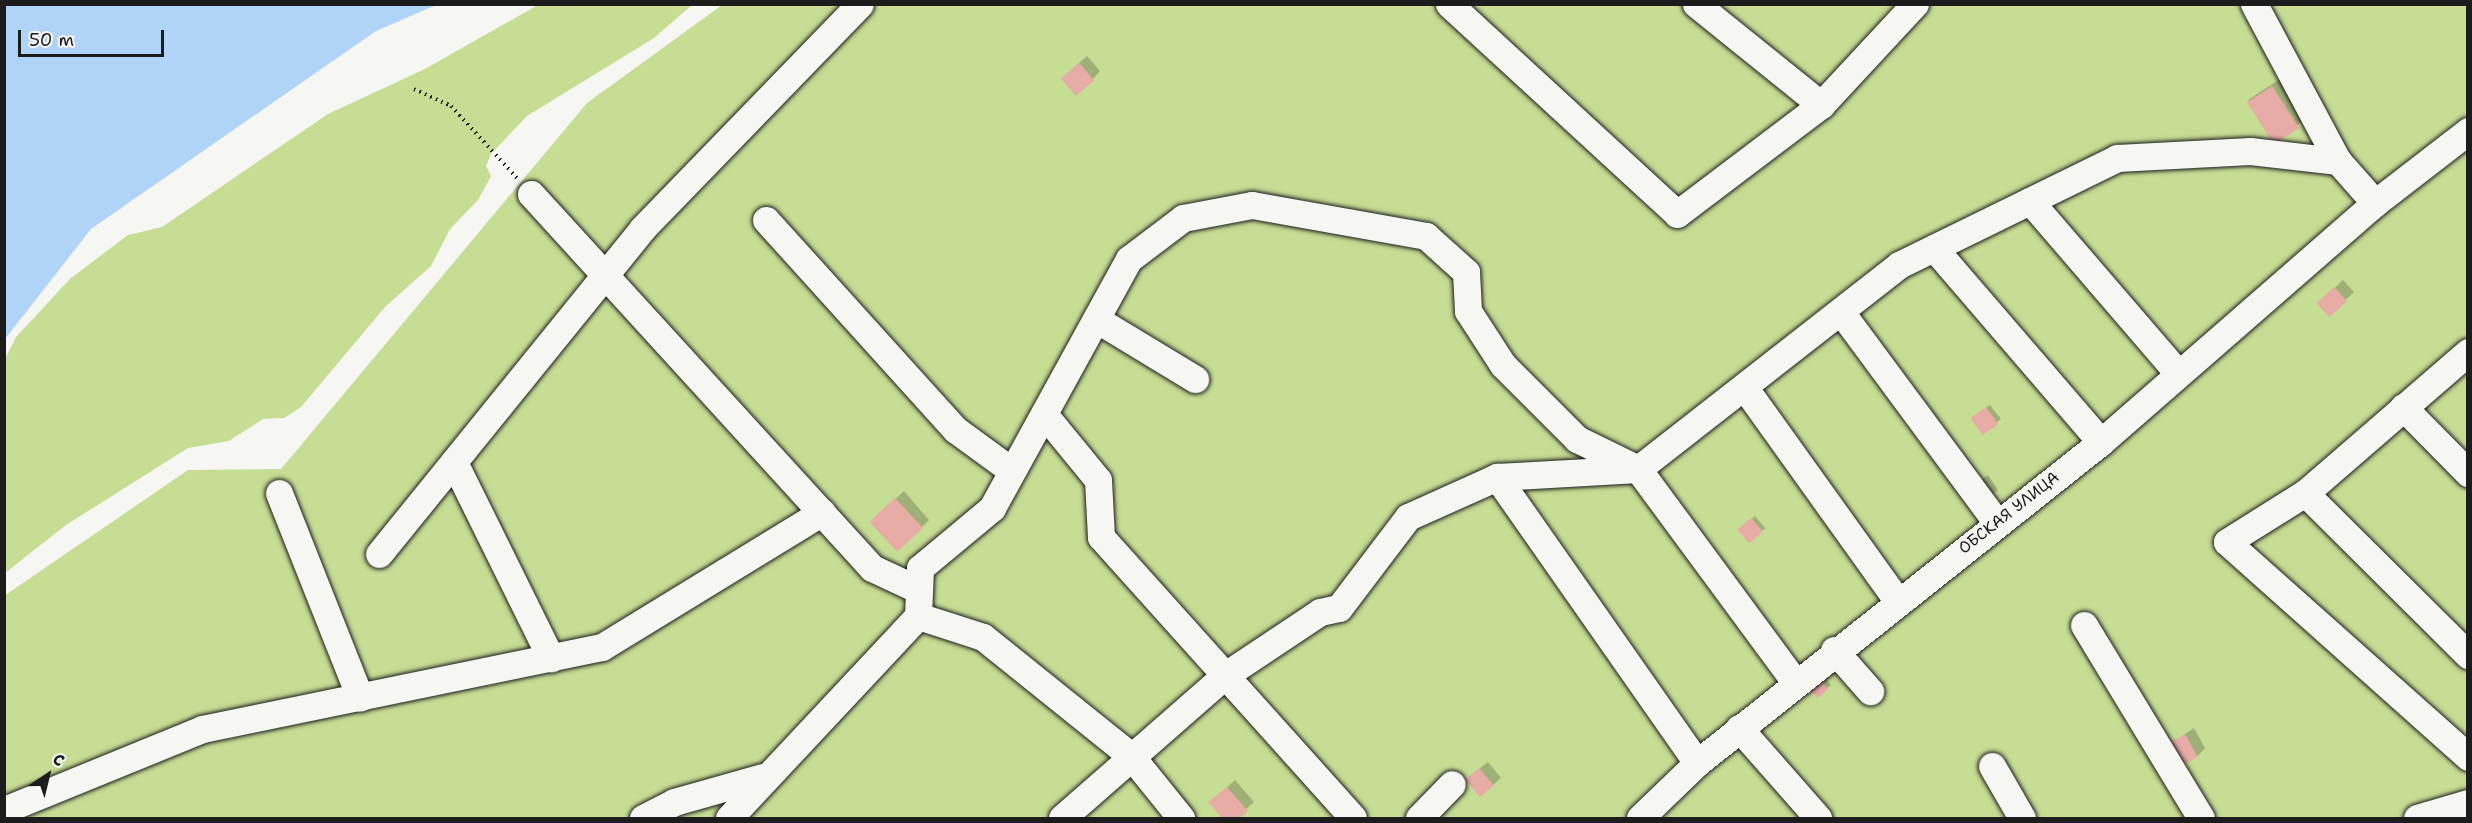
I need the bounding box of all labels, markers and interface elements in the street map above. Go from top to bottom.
scale bar [21,18,166,56]
text: 50 m [29,28,74,52]
street label: ОБСКАЯ УЛИЦА [1955,468,2063,558]
north arrow [18,745,78,805]
text: С [49,748,69,771]

